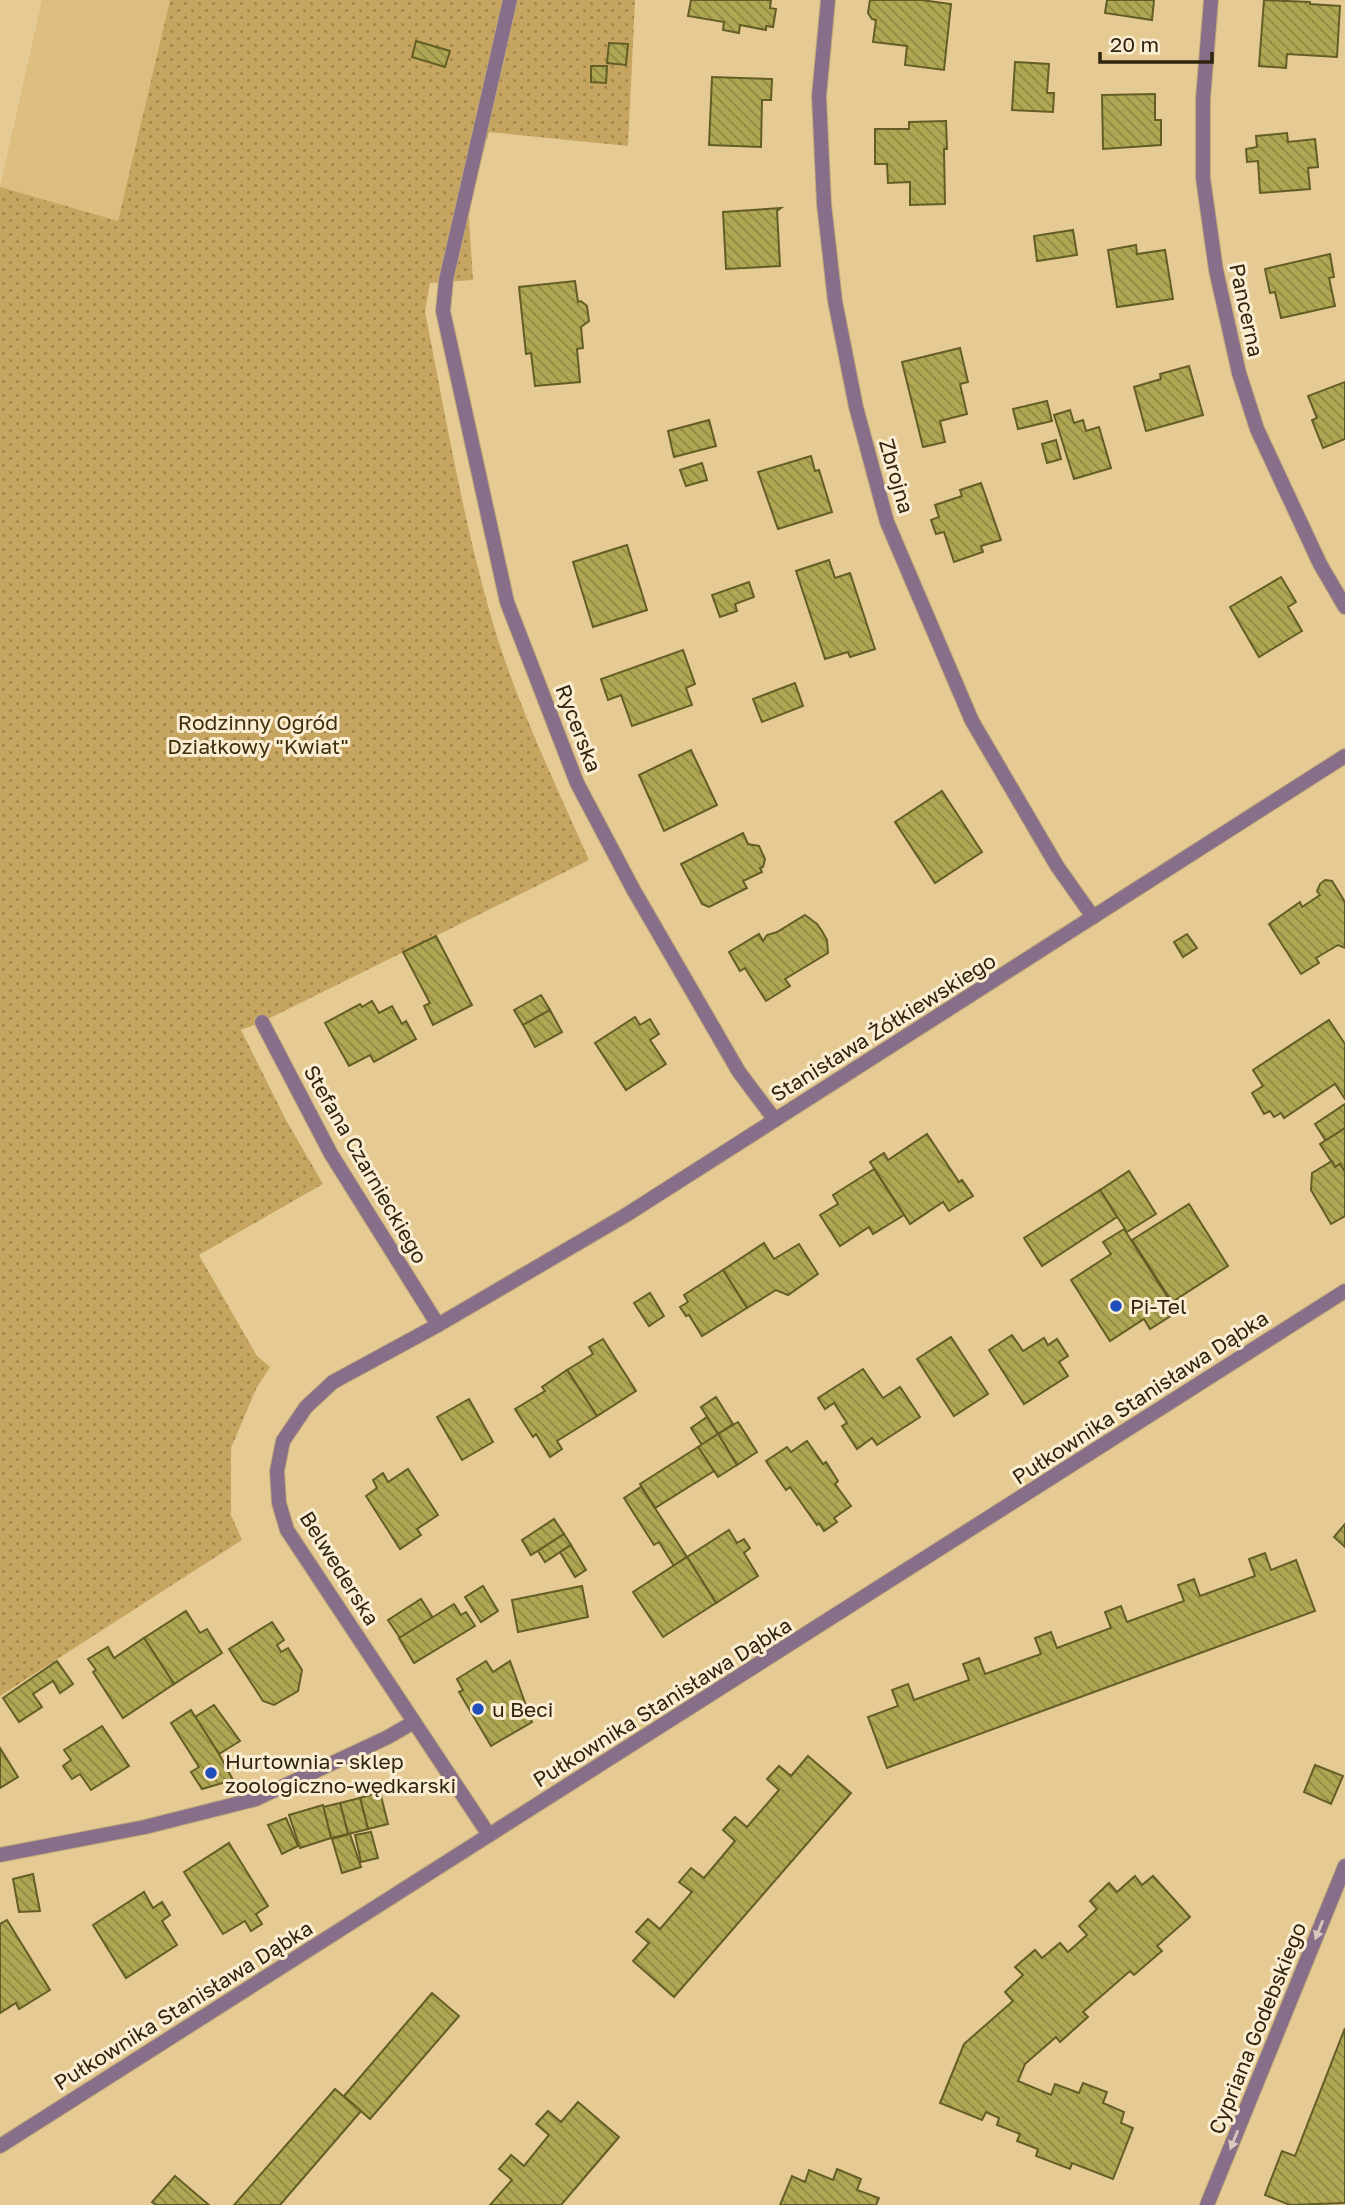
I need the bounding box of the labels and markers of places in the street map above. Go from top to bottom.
place label: Pi-Tel [1130,1293,1187,1319]
marker: Pi-Tel [1108,1298,1124,1314]
place label: u Beci [492,1696,553,1722]
marker: u Beci [470,1701,486,1717]
place label: Hurtownia - sklep zoologiczno-wędkarski [225,1748,456,1798]
marker: Hurtownia - sklep zoologiczno-wędkarski [203,1765,219,1781]

